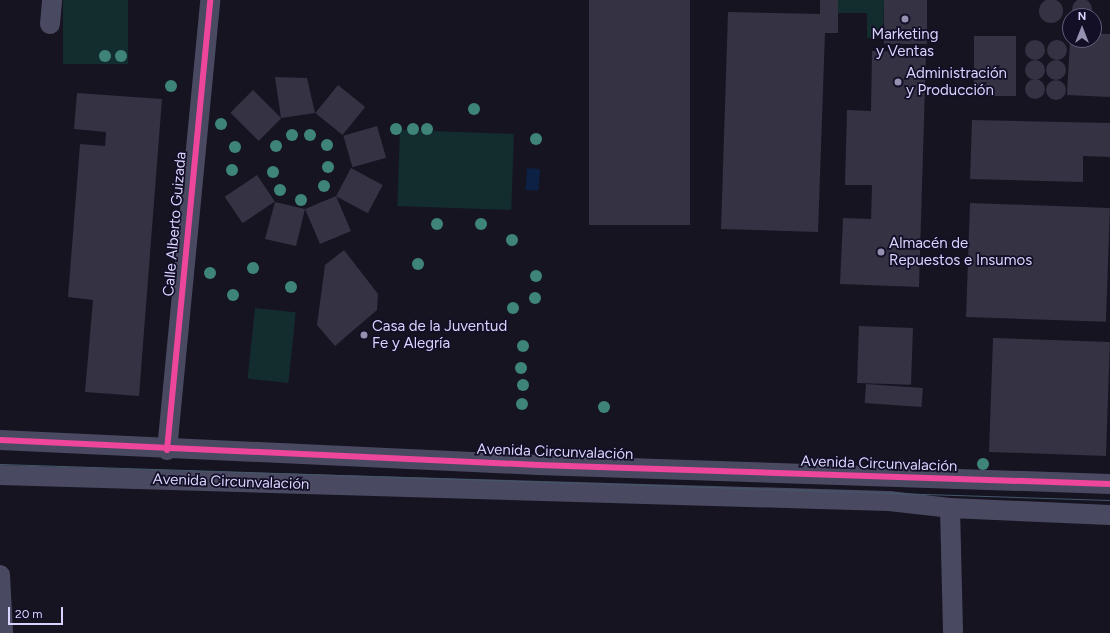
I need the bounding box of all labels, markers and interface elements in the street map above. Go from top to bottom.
north arrow [1062,8,1102,48]
text: N [1078,10,1086,23]
marker: Marketing y Ventas [900,14,910,24]
place label: Marketing y Ventas [871,25,939,60]
place label: Administración y Producción [906,64,1007,99]
marker: Administración y Producción [893,77,903,87]
street label: Calle Alberto Guizada [160,151,190,297]
place label: Almacén de Repuestos e Insumos [889,234,1032,269]
marker: Almacén de Repuestos e Insumos [876,247,886,257]
place label: Casa de la Juventud Fe y Alegría [372,317,507,352]
marker: Casa de la Juventud Fe y Alegría [359,330,369,340]
street label: Avenida Circunvalación [476,440,634,464]
street label: Avenida Circunvalación [800,452,958,476]
street label: Avenida Circunvalación [152,470,310,494]
scale bar [10,599,65,625]
text: 20 m [15,607,43,621]

